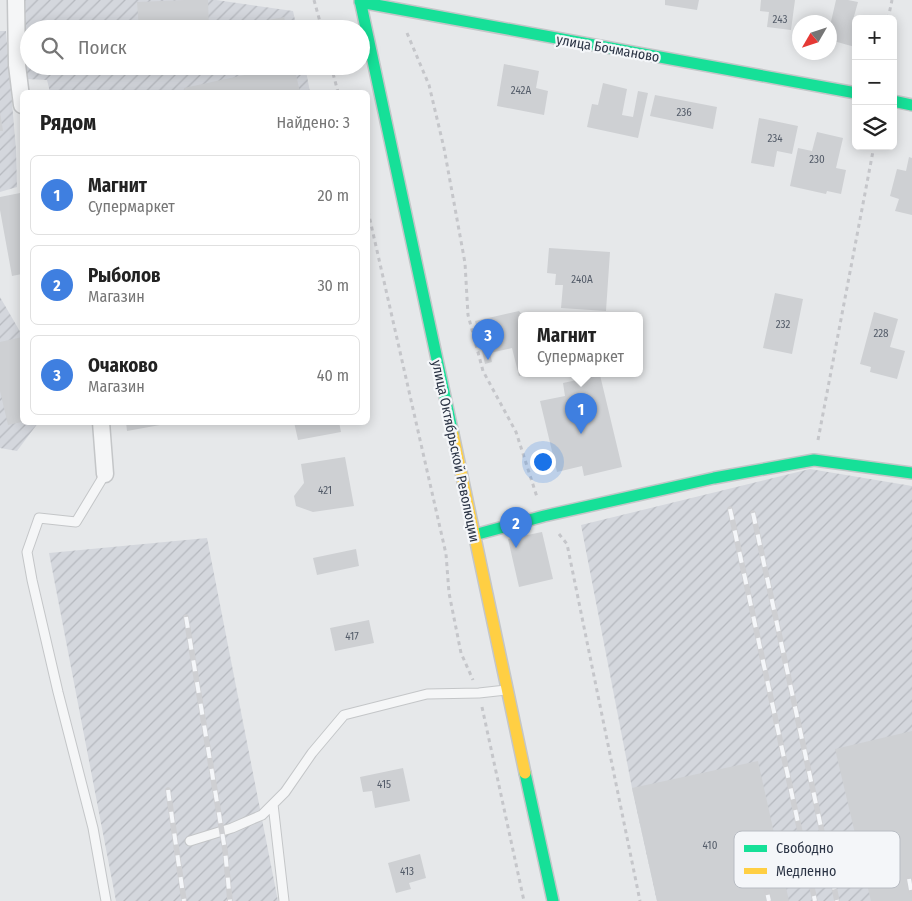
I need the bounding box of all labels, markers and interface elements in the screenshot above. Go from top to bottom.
house number: 243 [773,13,787,26]
north arrow [792,15,837,60]
map controls [852,15,897,150]
button: + [852,15,897,60]
search box [20,20,370,75]
street label: улица Бочманово [555,31,661,66]
icon: search [38,34,66,62]
text: Поиск [78,36,127,59]
button: − [852,60,897,105]
house number: 242А [511,84,531,97]
button: layers [852,105,897,150]
house number: 236 [676,106,692,119]
text: Рядом [40,110,96,136]
text: Найдено: 3 [277,113,350,132]
house number: 234 [767,132,783,145]
house number: 230 [809,153,825,166]
text: Магнит [88,174,147,197]
text: 1 [54,186,60,205]
text: 20 m [318,186,349,205]
text: Супермаркет [88,197,175,216]
text: Рыболов [88,264,161,287]
house number: 240А [571,273,593,286]
text: 2 [53,276,61,295]
text: 30 m [317,276,349,295]
text: Магазин [88,287,145,306]
popup [518,312,643,377]
house number: 232 [776,318,790,331]
pin: 3 [472,319,504,360]
text: Магнит [537,324,596,347]
house number: 228 [873,327,889,340]
text: Супермаркет [537,347,624,366]
text: Очаково [88,354,158,377]
street label: улица Октябрьской Революции [428,359,483,544]
text: 3 [53,366,61,385]
text: 40 m [317,366,349,385]
text: Магазин [88,377,145,396]
pin: 1 [565,393,597,434]
your location [530,449,556,475]
house number: 421 [318,484,332,497]
pin: 2 [500,507,532,548]
house number: 417 [345,630,359,643]
house number: 415 [377,778,391,791]
legend [734,831,900,888]
house number: 410 [703,839,718,852]
text: Свободно [776,840,834,857]
text: Медленно [776,863,836,880]
house number: 413 [400,865,414,878]

